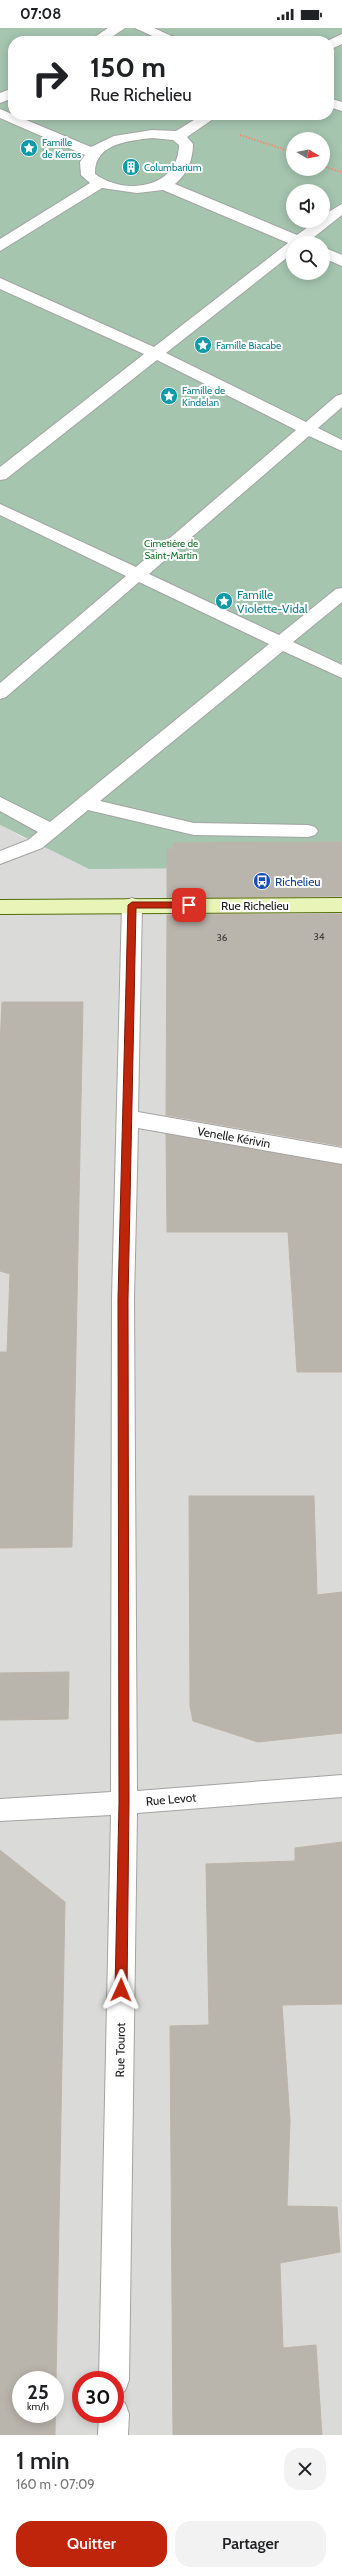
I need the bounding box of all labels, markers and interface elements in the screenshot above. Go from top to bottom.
text: 07:08 [20,5,61,23]
text: 150 m [90,50,166,84]
icon: right [24,52,76,104]
text: Rue Richelieu [90,84,192,106]
north arrow [286,132,330,176]
map controls [286,132,330,280]
place label: Famille de Kerros [42,136,81,161]
place icon: Famille de Kerros [19,138,39,158]
building icon: Columbarium [121,157,141,177]
place label: Columbarium [144,161,202,174]
button: sound [286,184,330,228]
button: search [286,236,330,280]
place icon: Famille Biacabe [193,335,213,355]
place label: Famille Biacabe [216,339,281,352]
place label: Famille de Kindelan [182,384,225,409]
place icon: Famille de Kindelan [159,386,179,406]
park label: Cimetière de Saint-Martin [144,537,198,562]
place label: Famille Violette-Vidal [237,587,308,616]
place icon: Famille Violette-Vidal [214,591,234,611]
bus stop icon: Richelieu [252,871,272,891]
place label: Richelieu [275,874,321,889]
pin [172,888,206,922]
icon: arrive [178,894,200,916]
street label: Rue Richelieu [221,898,289,913]
house number: 34 [313,930,325,943]
house number: 36 [216,931,228,944]
street label: Venelle Kérivin [196,1123,272,1151]
street label: Rue Levot [145,1789,197,1809]
position arrow [100,1969,142,2011]
street label: Rue Tourot [112,2022,128,2078]
speed limit sign: 30 [72,2371,124,2423]
text: 25 [27,2380,49,2404]
text: km/h [27,2400,49,2413]
text: 1 min [16,2446,70,2475]
button: close [284,2448,326,2490]
text: 160 m · 07:09 [16,2476,95,2492]
button: Quitter [16,2521,167,2567]
button: Partager [175,2521,326,2567]

